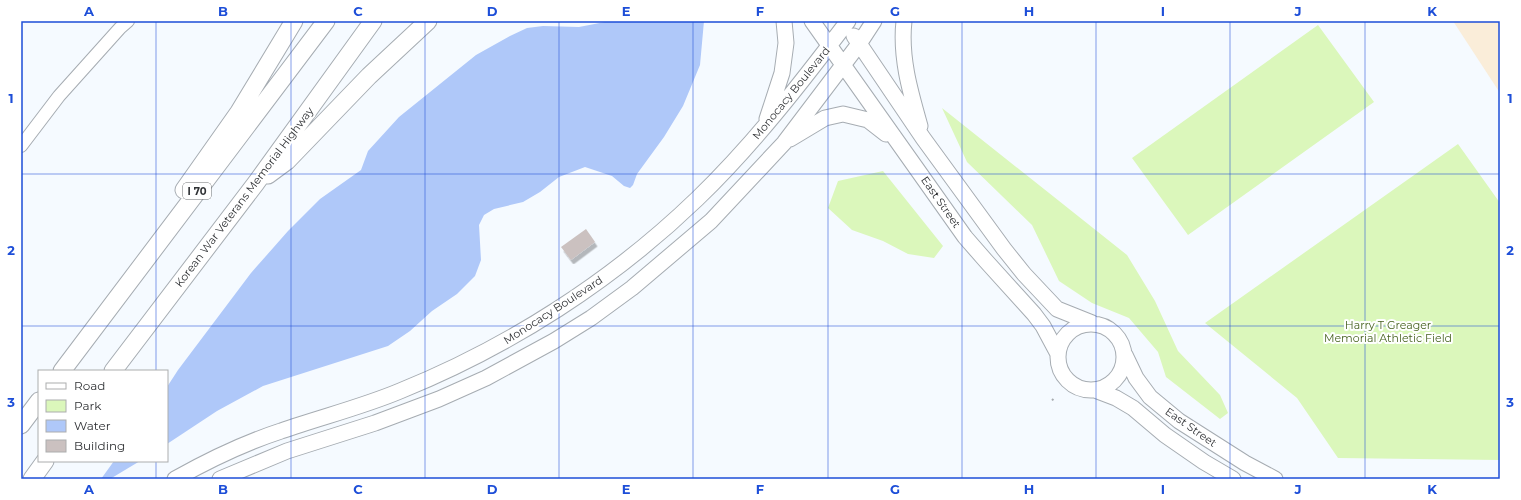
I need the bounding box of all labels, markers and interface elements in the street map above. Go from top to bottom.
text: A [83,3,95,19]
text: B [218,3,228,19]
text: C [353,3,363,19]
text: D [487,3,498,19]
text: E [622,3,631,19]
text: F [756,3,764,19]
text: G [890,3,900,19]
text: H [1024,3,1034,19]
text: I [1161,3,1165,19]
text: J [1293,3,1302,19]
text: K [1427,3,1437,19]
street label: Monocacy Boulevard [749,44,833,142]
text: 1 [8,90,14,106]
text: 1 [1507,90,1513,106]
street label: Korean War Veterans Memorial Highway [172,104,316,290]
street label: East Street [918,174,964,231]
road number: I 70 [183,183,211,199]
text: 2 [7,242,15,258]
text: 2 [1506,242,1514,258]
street label: Monocacy Boulevard [501,273,605,347]
park label: Harry T Greager Memorial Athletic Field [1324,318,1452,345]
legend [38,370,168,462]
text: Road [74,378,105,393]
text: 3 [6,394,15,410]
text: 3 [1505,394,1514,410]
text: Park [74,398,102,413]
street label: East Street [1163,404,1220,450]
text: Water [74,418,111,433]
text: Building [74,438,125,453]
text: A [83,481,95,497]
text: B [218,481,228,497]
text: C [353,481,363,497]
text: D [487,481,498,497]
text: E [622,481,631,497]
text: F [756,481,764,497]
text: G [890,481,900,497]
text: H [1024,481,1034,497]
text: I [1161,481,1165,497]
text: J [1293,481,1302,497]
text: K [1427,481,1437,497]

